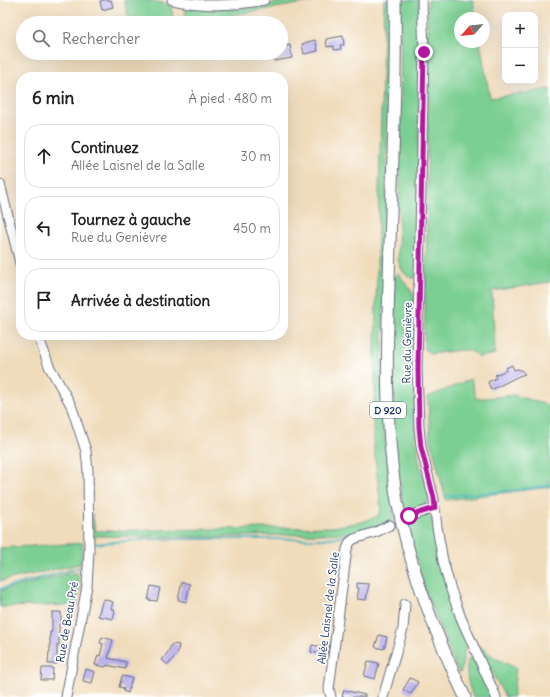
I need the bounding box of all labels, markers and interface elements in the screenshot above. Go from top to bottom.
north arrow [454,12,490,48]
map controls [502,12,538,84]
button: + [502,12,538,48]
search box [16,16,288,60]
icon: search [30,27,52,49]
text: Rechercher [62,29,140,48]
route end [415,43,433,61]
button: − [502,48,538,84]
text: 6 min [32,87,74,109]
text: À pied · 480 m [188,90,272,107]
text: Continuez [71,138,139,157]
icon: ahead [33,145,55,167]
text: 30 m [241,148,271,165]
text: Allée Laisnel de la Salle [71,157,205,174]
text: Tournez à gauche [71,210,191,229]
icon: left [33,217,55,239]
text: 450 m [233,220,271,237]
text: Rue du Genièvre [71,229,167,246]
icon: arrive [33,289,55,311]
text: Arrivée à destination [71,291,210,310]
street label: Rue du Genièvre [399,302,415,384]
road number: D 920 [370,402,406,418]
route start [400,507,418,525]
street label: Allée Laisnel de la Salle [314,551,342,665]
street label: Rue de Beau Pré [53,580,81,664]

